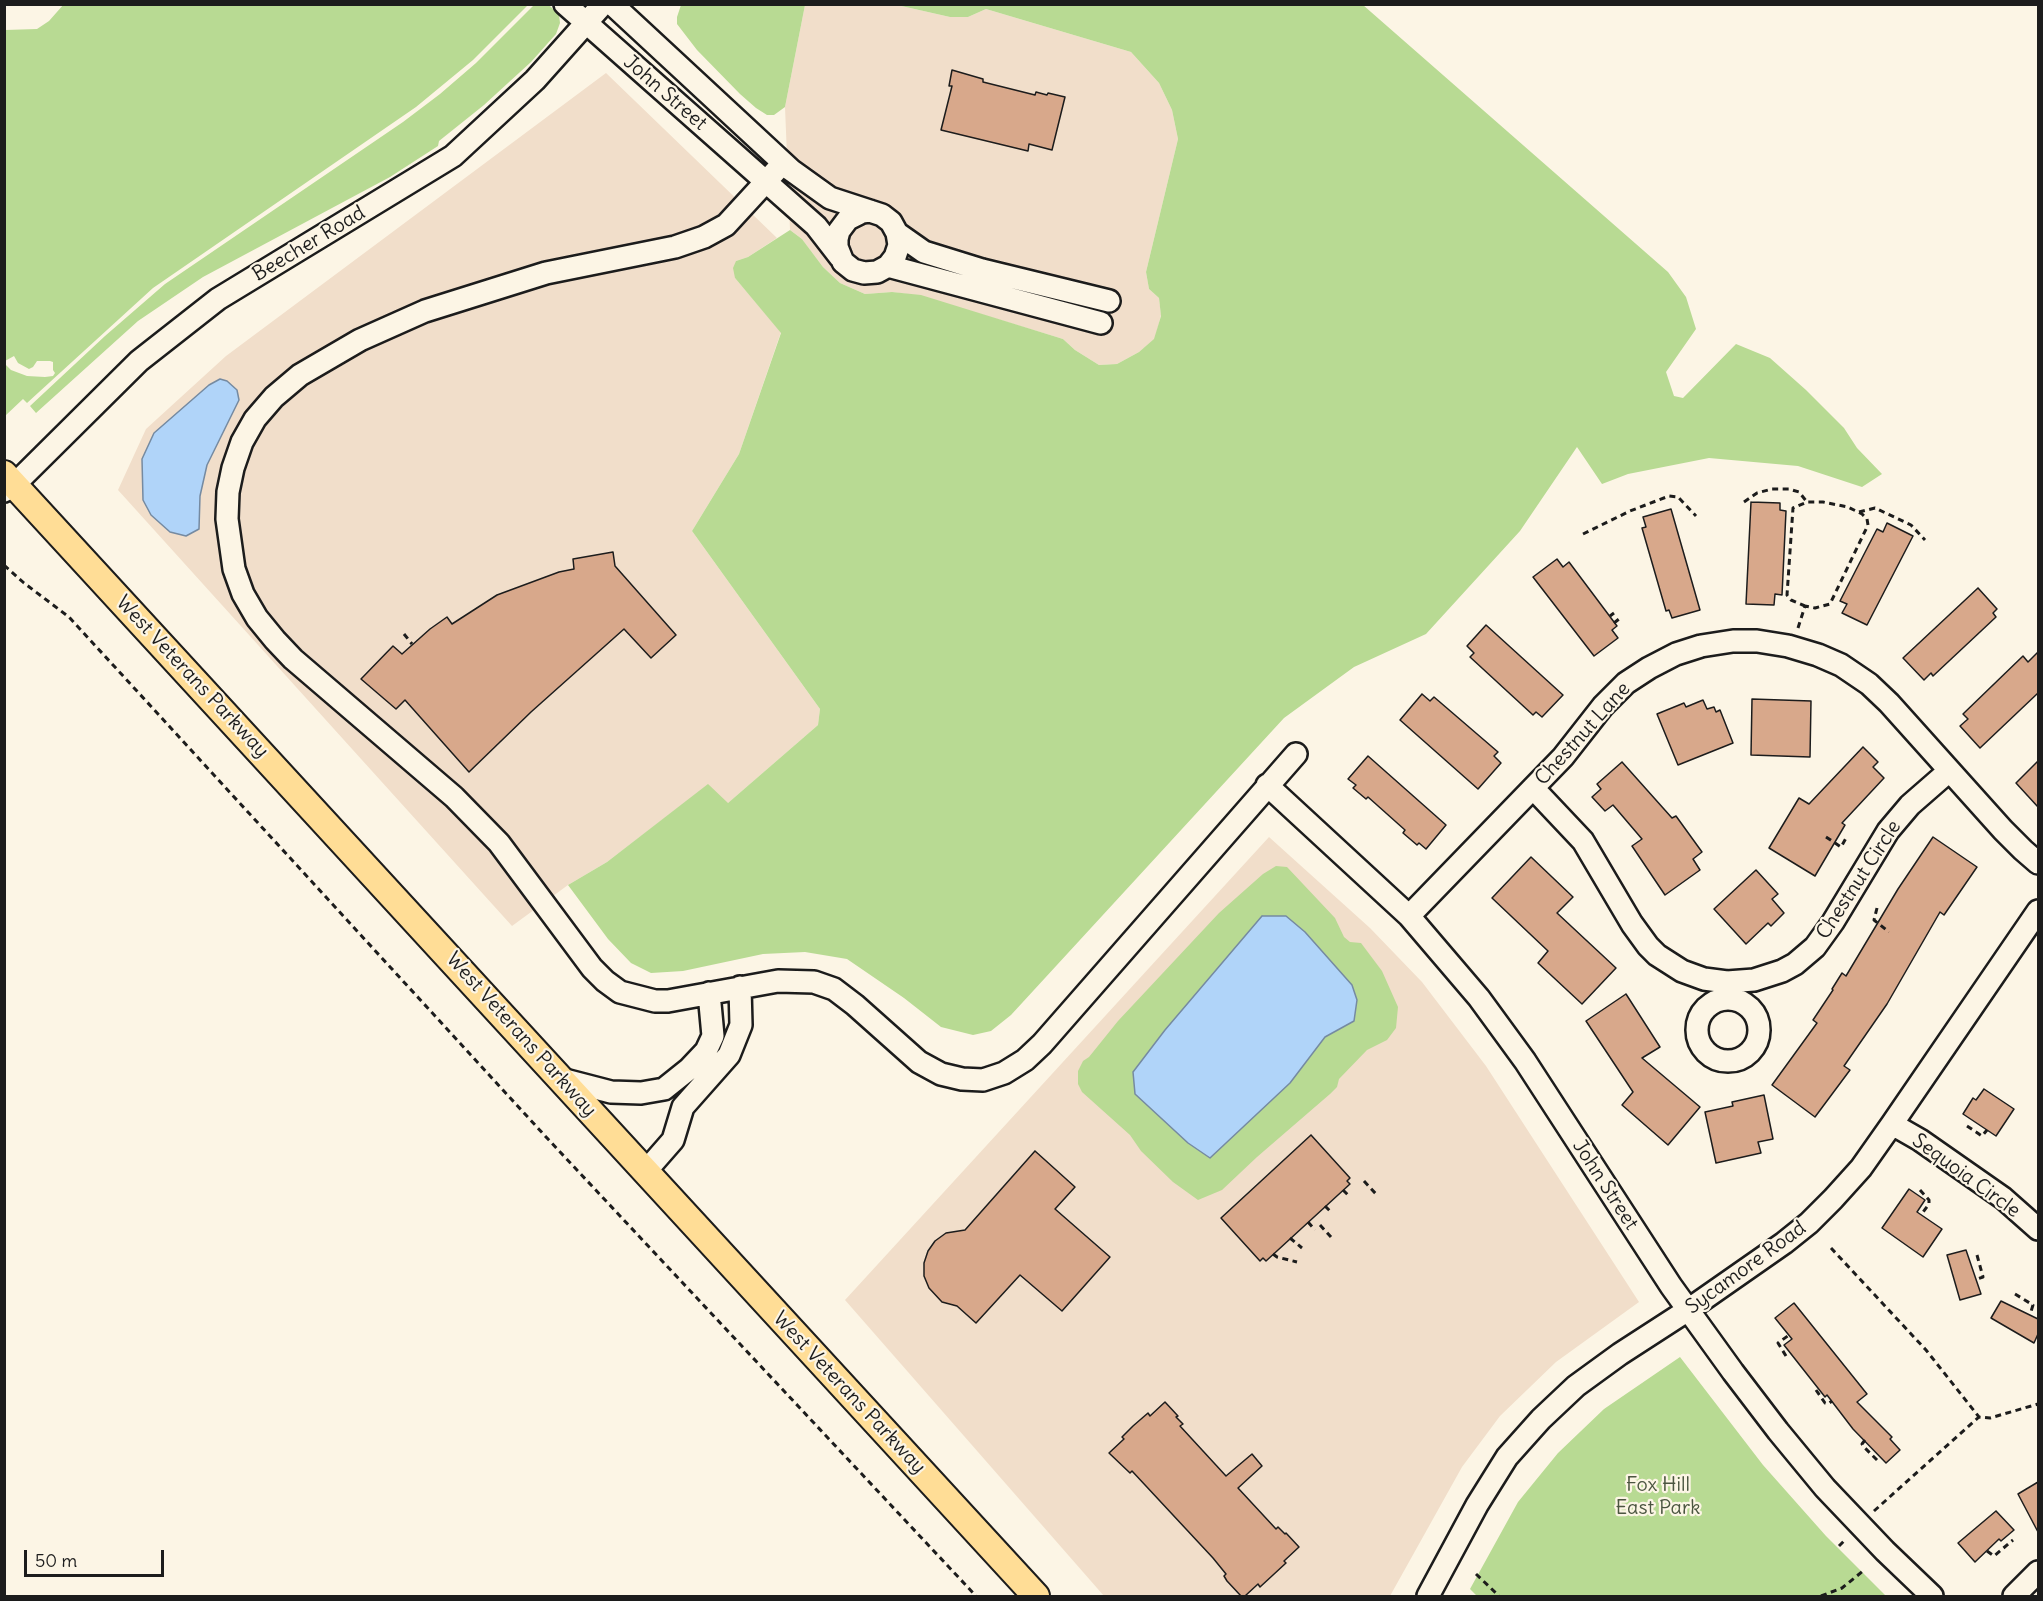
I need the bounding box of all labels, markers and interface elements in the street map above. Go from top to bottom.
street label: John Street [618,50,712,136]
street label: Beecher Road [248,201,370,287]
street label: West Veterans Parkway [111,591,273,763]
street label: Chestnut Lane [1530,677,1636,791]
street label: Chestnut Circle [1812,816,1906,944]
street label: West Veterans Parkway [441,948,601,1122]
street label: Sequoia Circle [1907,1129,2025,1223]
street label: John Street [1567,1135,1643,1235]
street label: Sycamore Road [1681,1216,1811,1320]
street label: West Veterans Parkway [768,1307,930,1479]
park label: Fox Hill East Park [1616,1473,1700,1520]
scale bar [27,1538,166,1576]
text: 50 m [35,1549,77,1572]

